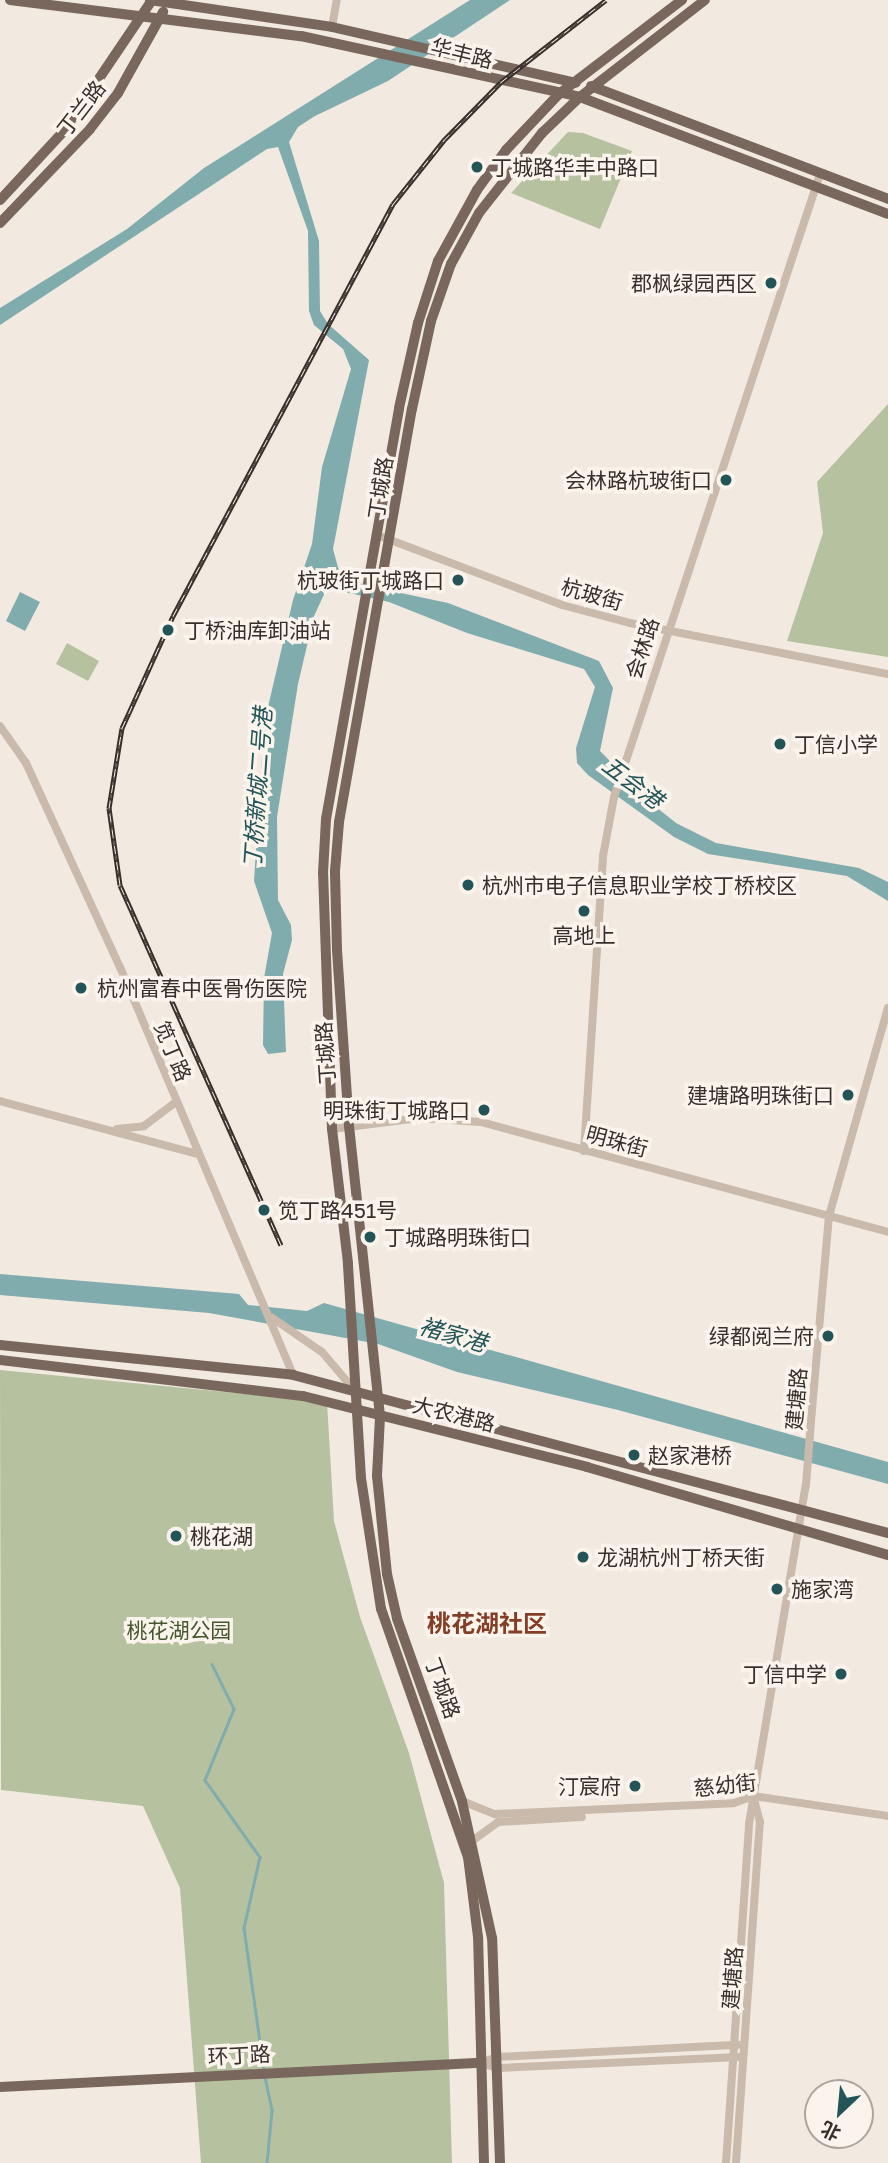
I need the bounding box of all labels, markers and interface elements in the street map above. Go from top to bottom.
street label: 华丰路 [428,33,496,73]
street label: 丁兰路 [52,75,110,141]
place label: 丁城路华丰中路口 [491,154,659,180]
marker: 丁城路华丰中路口 [469,159,485,175]
place label: 郡枫绿园西区 [631,270,757,296]
marker: 郡枫绿园西区 [763,275,779,291]
street label: 丁城路 [363,455,397,521]
place label: 会林路杭玻街口 [565,467,712,493]
marker: 会林路杭玻街口 [718,472,734,488]
place label: 杭玻街丁城路口 [297,567,444,593]
marker: 杭玻街丁城路口 [450,572,466,588]
street label: 杭玻街 [558,573,626,615]
street label: 会林路 [620,614,664,682]
place label: 丁桥油库卸油站 [184,617,331,643]
marker: 丁桥油库卸油站 [158,620,178,640]
water label: 丁桥新城二号港 [238,707,276,869]
place label: 丁信小学 [794,731,878,757]
marker: 丁信小学 [772,736,788,752]
water label: 五会港 [597,750,669,814]
place label: 杭州市电子信息职业学校丁桥校区 [482,872,797,898]
marker: 杭州市电子信息职业学校丁桥校区 [460,877,476,893]
marker: 高地上 [576,903,592,919]
place label: 高地上 [553,922,615,948]
place label: 杭州富春中医骨伤医院 [97,975,307,1001]
marker: 杭州富春中医骨伤医院 [71,978,91,998]
street label: 笕丁路 [149,1017,197,1085]
street label: 丁城路 [310,1021,340,1085]
place label: 建塘路明珠街口 [687,1082,834,1108]
marker: 建塘路明珠街口 [840,1087,856,1103]
place label: 明珠街丁城路口 [323,1097,470,1123]
marker: 明珠街丁城路口 [476,1102,492,1118]
street label: 明珠街 [583,1121,651,1161]
place label: 笕丁路451号 [278,1197,397,1223]
marker: 笕丁路451号 [256,1202,272,1218]
place label: 丁城路明珠街口 [384,1224,531,1250]
marker: 丁城路明珠街口 [362,1229,378,1245]
water label: 褚家港 [416,1311,490,1357]
place label: 绿都阅兰府 [709,1323,814,1349]
marker: 绿都阅兰府 [820,1328,836,1344]
street label: 建塘路 [781,1367,811,1431]
street label: 大农港路 [410,1392,498,1436]
place label: 赵家港桥 [648,1442,732,1468]
marker: 赵家港桥 [626,1447,642,1463]
place label: 桃花湖 [190,1523,253,1549]
marker: 桃花湖 [168,1528,184,1544]
place label: 龙湖杭州丁桥天街 [597,1544,765,1570]
marker: 龙湖杭州丁桥天街 [575,1549,591,1565]
place label: 施家湾 [791,1576,854,1602]
marker: 施家湾 [769,1581,785,1597]
district label: 桃花湖社区 [427,1609,547,1637]
park label: 桃花湖公园 [127,1617,231,1643]
street label: 丁城路 [420,1654,466,1722]
place label: 丁信中学 [743,1661,827,1687]
marker: 丁信中学 [833,1666,849,1682]
street label: 慈幼街 [692,1769,758,1801]
place label: 汀宸府 [558,1773,621,1799]
marker: 汀宸府 [627,1778,643,1794]
street label: 建塘路 [717,1946,747,2010]
street label: 环丁路 [207,2041,271,2069]
north arrow [804,2079,874,2149]
text: 北 [817,2117,844,2146]

